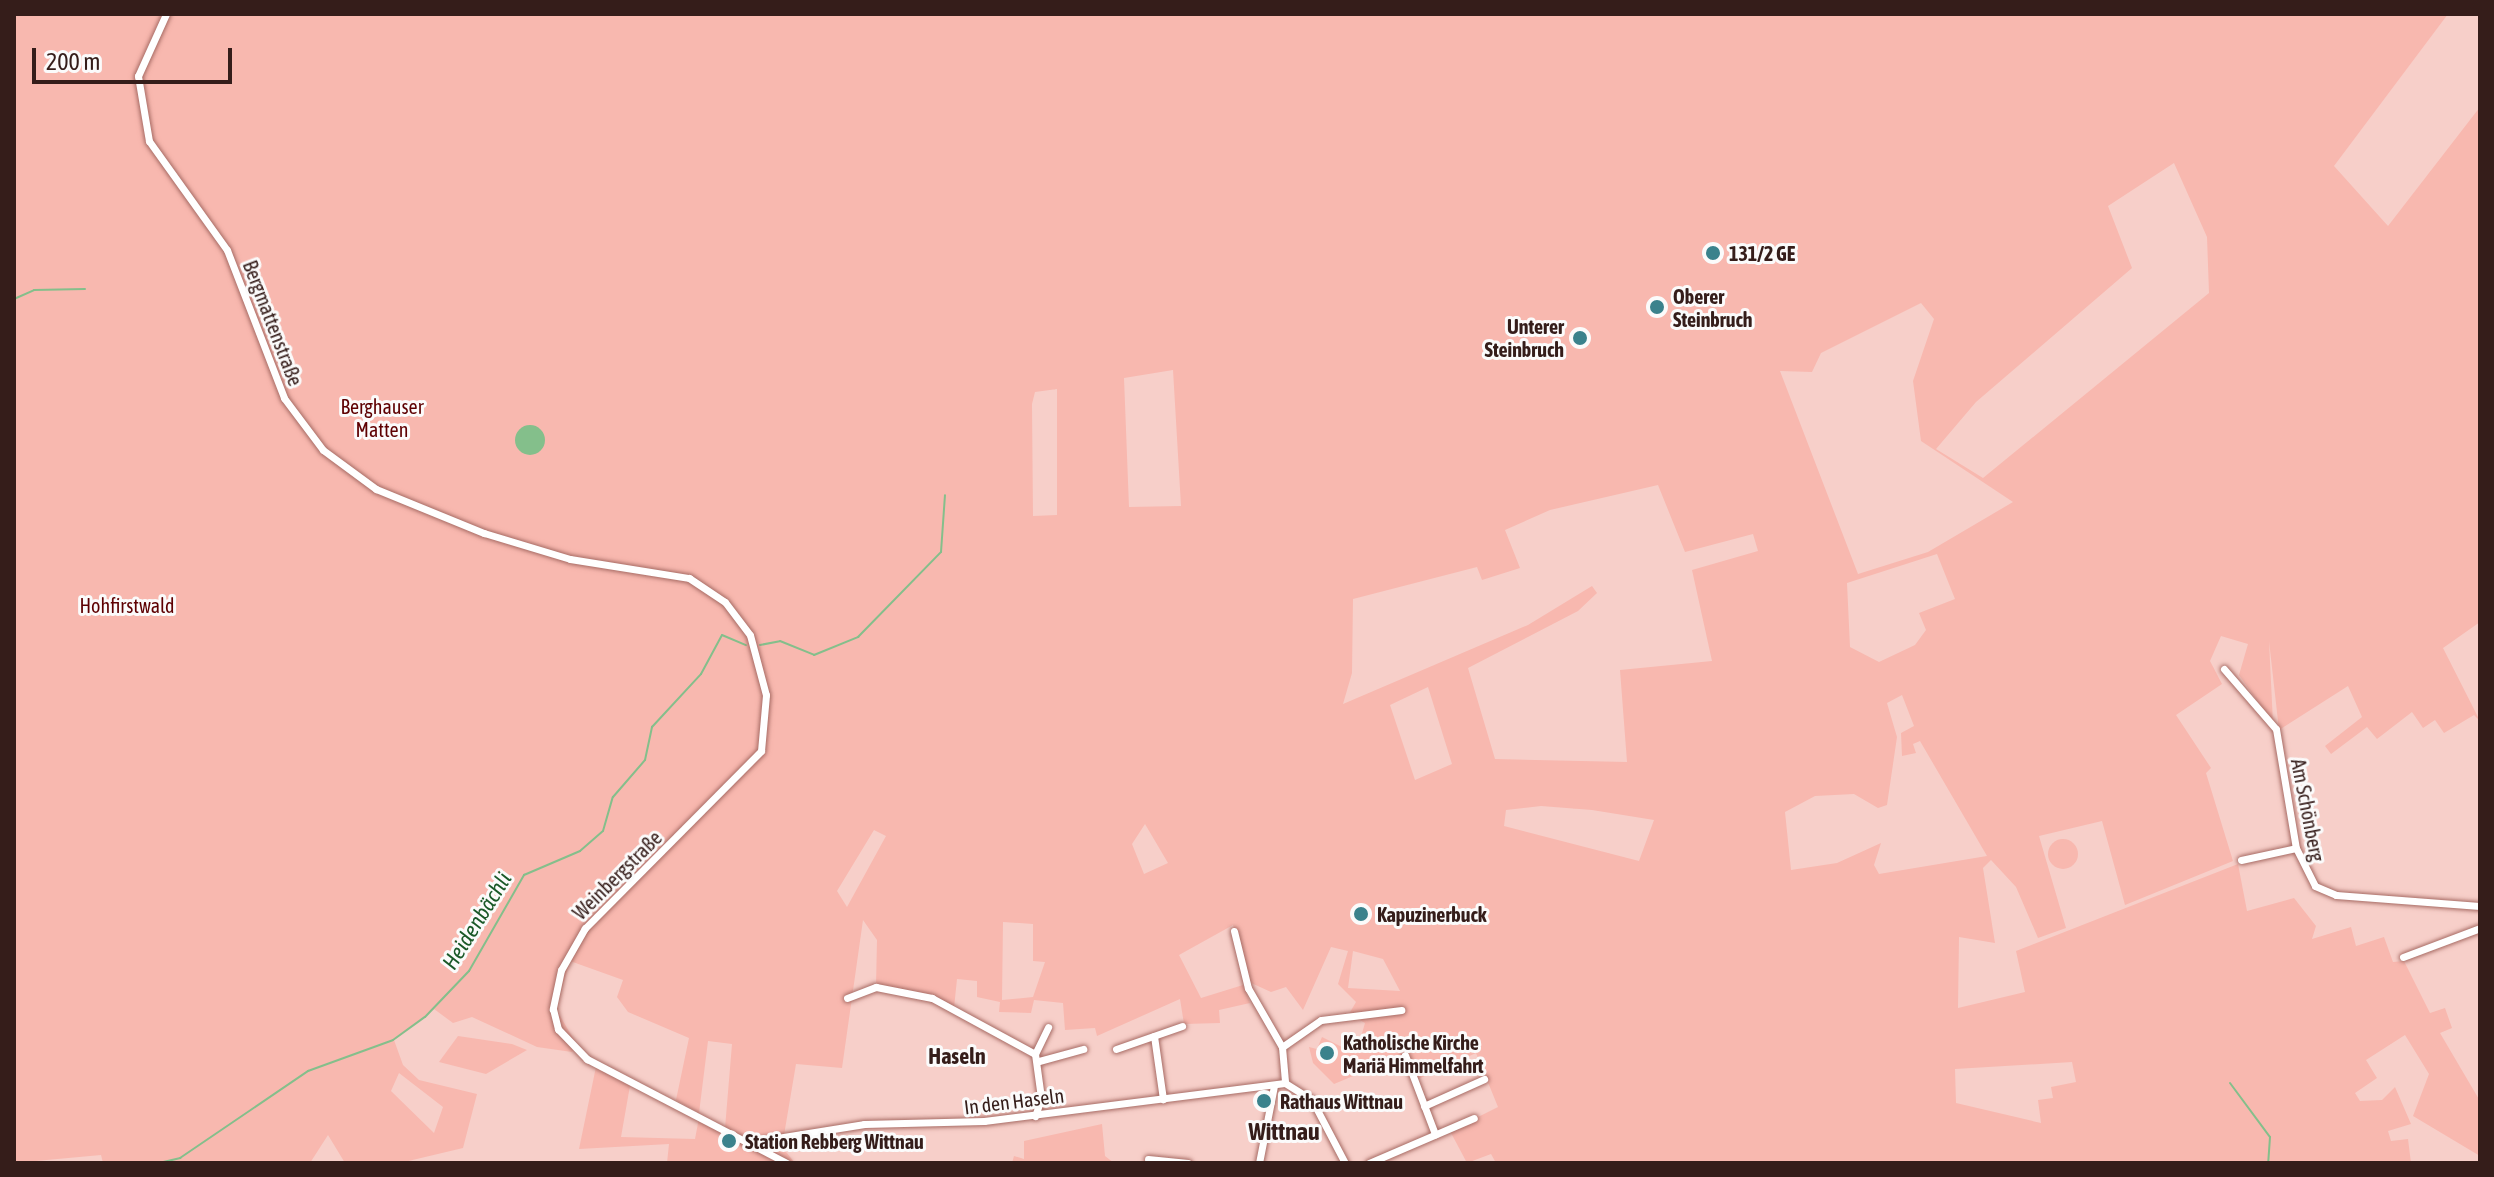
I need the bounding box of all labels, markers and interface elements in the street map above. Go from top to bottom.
scale bar [36,32,236,82]
text: 200 m [46,48,100,75]
place label: 131/2 GE [1729,241,1795,265]
marker: 131/2 GE [1704,244,1722,262]
street label: Bergmattenstraße [238,257,308,389]
place label: Oberer Steinbruch [1673,284,1752,331]
marker: Oberer Steinbruch [1648,298,1666,316]
place label: Unterer Steinbruch [1485,314,1564,361]
marker: Unterer Steinbruch [1571,329,1589,347]
park label: Berghauser Matten [340,395,424,442]
park label: Hohfirstwald [79,593,175,617]
street label: Am Schönberg [2286,757,2330,863]
street label: Weinbergstraße [568,826,666,924]
water label: Heidenbächli [437,868,517,974]
place label: Kapuzinerbuck [1377,902,1487,926]
marker: Kapuzinerbuck [1352,905,1370,923]
place label: Katholische Kirche Mariä Himmelfahrt [1343,1030,1484,1077]
district label: Haseln [928,1044,986,1070]
marker: Katholische Kirche Mariä Himmelfahrt [1318,1044,1336,1062]
street label: In den Haseln [963,1083,1065,1119]
place label: Rathaus Wittnau [1280,1089,1403,1113]
marker: Rathaus Wittnau [1255,1092,1273,1110]
district label: Wittnau [1248,1118,1320,1146]
place label: Station Rebberg Wittnau [745,1129,924,1153]
marker: Station Rebberg Wittnau [720,1132,738,1150]

